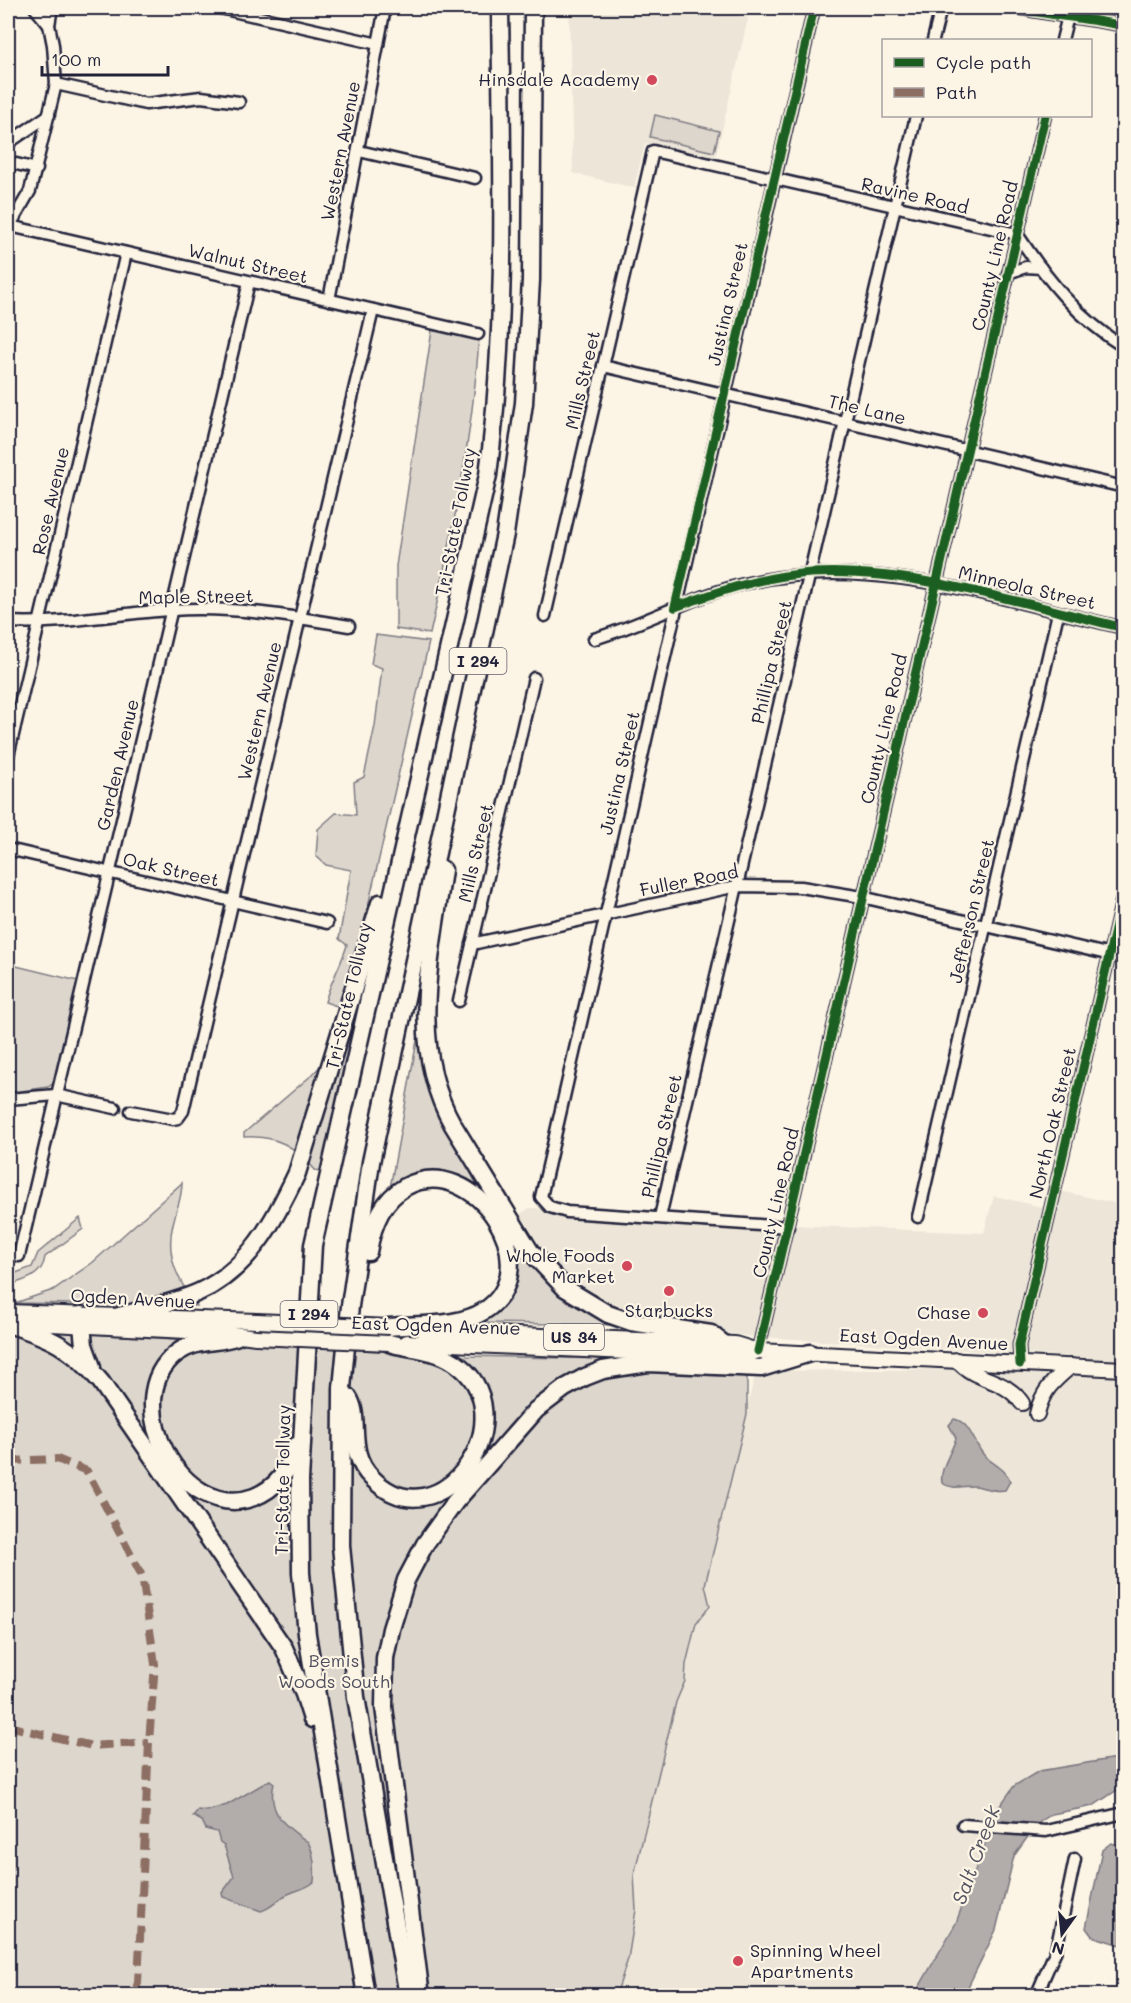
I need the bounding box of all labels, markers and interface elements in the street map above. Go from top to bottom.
scale bar [42,39,168,77]
legend [882,39,1092,117]
text: 100 m [51,47,101,71]
text: Cycle path [936,50,1031,74]
place label: Hinsdale Academy [478,67,640,91]
marker: Hinsdale Academy [645,73,659,87]
street label: Western Avenue [315,79,365,223]
text: Path [936,80,976,104]
street label: Ravine Road [859,171,971,219]
street label: County Line Road [965,178,1023,333]
street label: Walnut Street [186,238,311,288]
street label: Justina Street [701,240,753,368]
street label: Mills Street [559,328,605,432]
street label: The Lane [826,388,908,430]
street label: Rose Avenue [26,444,74,557]
street label: Tri-State Tollway [429,446,481,598]
street label: Minneola Street [956,560,1098,615]
street label: Maple Street [138,583,254,609]
street label: Phillipa Street [745,597,797,726]
street label: Western Avenue [231,639,287,783]
road number: I 294 [450,648,506,674]
street label: County Line Road [854,651,912,806]
street label: Garden Avenue [90,697,144,833]
street label: Justina Street [593,709,645,837]
street label: Mills Street [452,801,498,905]
street label: Jefferson Street [943,836,999,985]
street label: Oak Street [121,846,222,892]
street label: Fuller Road [638,859,740,901]
street label: Tri-State Tollway [319,920,377,1072]
street label: North Oak Street [1023,1045,1081,1201]
street label: Phillipa Street [635,1071,687,1200]
street label: County Line Road [746,1125,804,1280]
place label: Whole Foods Market [505,1243,615,1288]
marker: Whole Foods Market [620,1259,634,1273]
street label: Ogden Avenue [70,1283,196,1313]
marker: Starbucks [662,1284,676,1298]
place label: Starbucks [625,1298,713,1322]
place label: Chase [917,1300,971,1324]
road number: I 294 [280,1301,338,1327]
marker: Chase [976,1306,990,1320]
street label: East Ogden Avenue [351,1310,521,1340]
street label: East Ogden Avenue [839,1323,1009,1355]
road number: US 34 [544,1324,604,1350]
street label: Tri-State Tollway [269,1404,295,1555]
park label: Bemis Woods South [278,1648,390,1693]
water label: Salt Creek [945,1801,1005,1908]
north arrow [1032,1904,1092,1964]
text: N [1049,1937,1067,1961]
place label: Spinning Wheel Apartments [750,1938,881,1983]
marker: Spinning Wheel Apartments [731,1954,745,1968]

